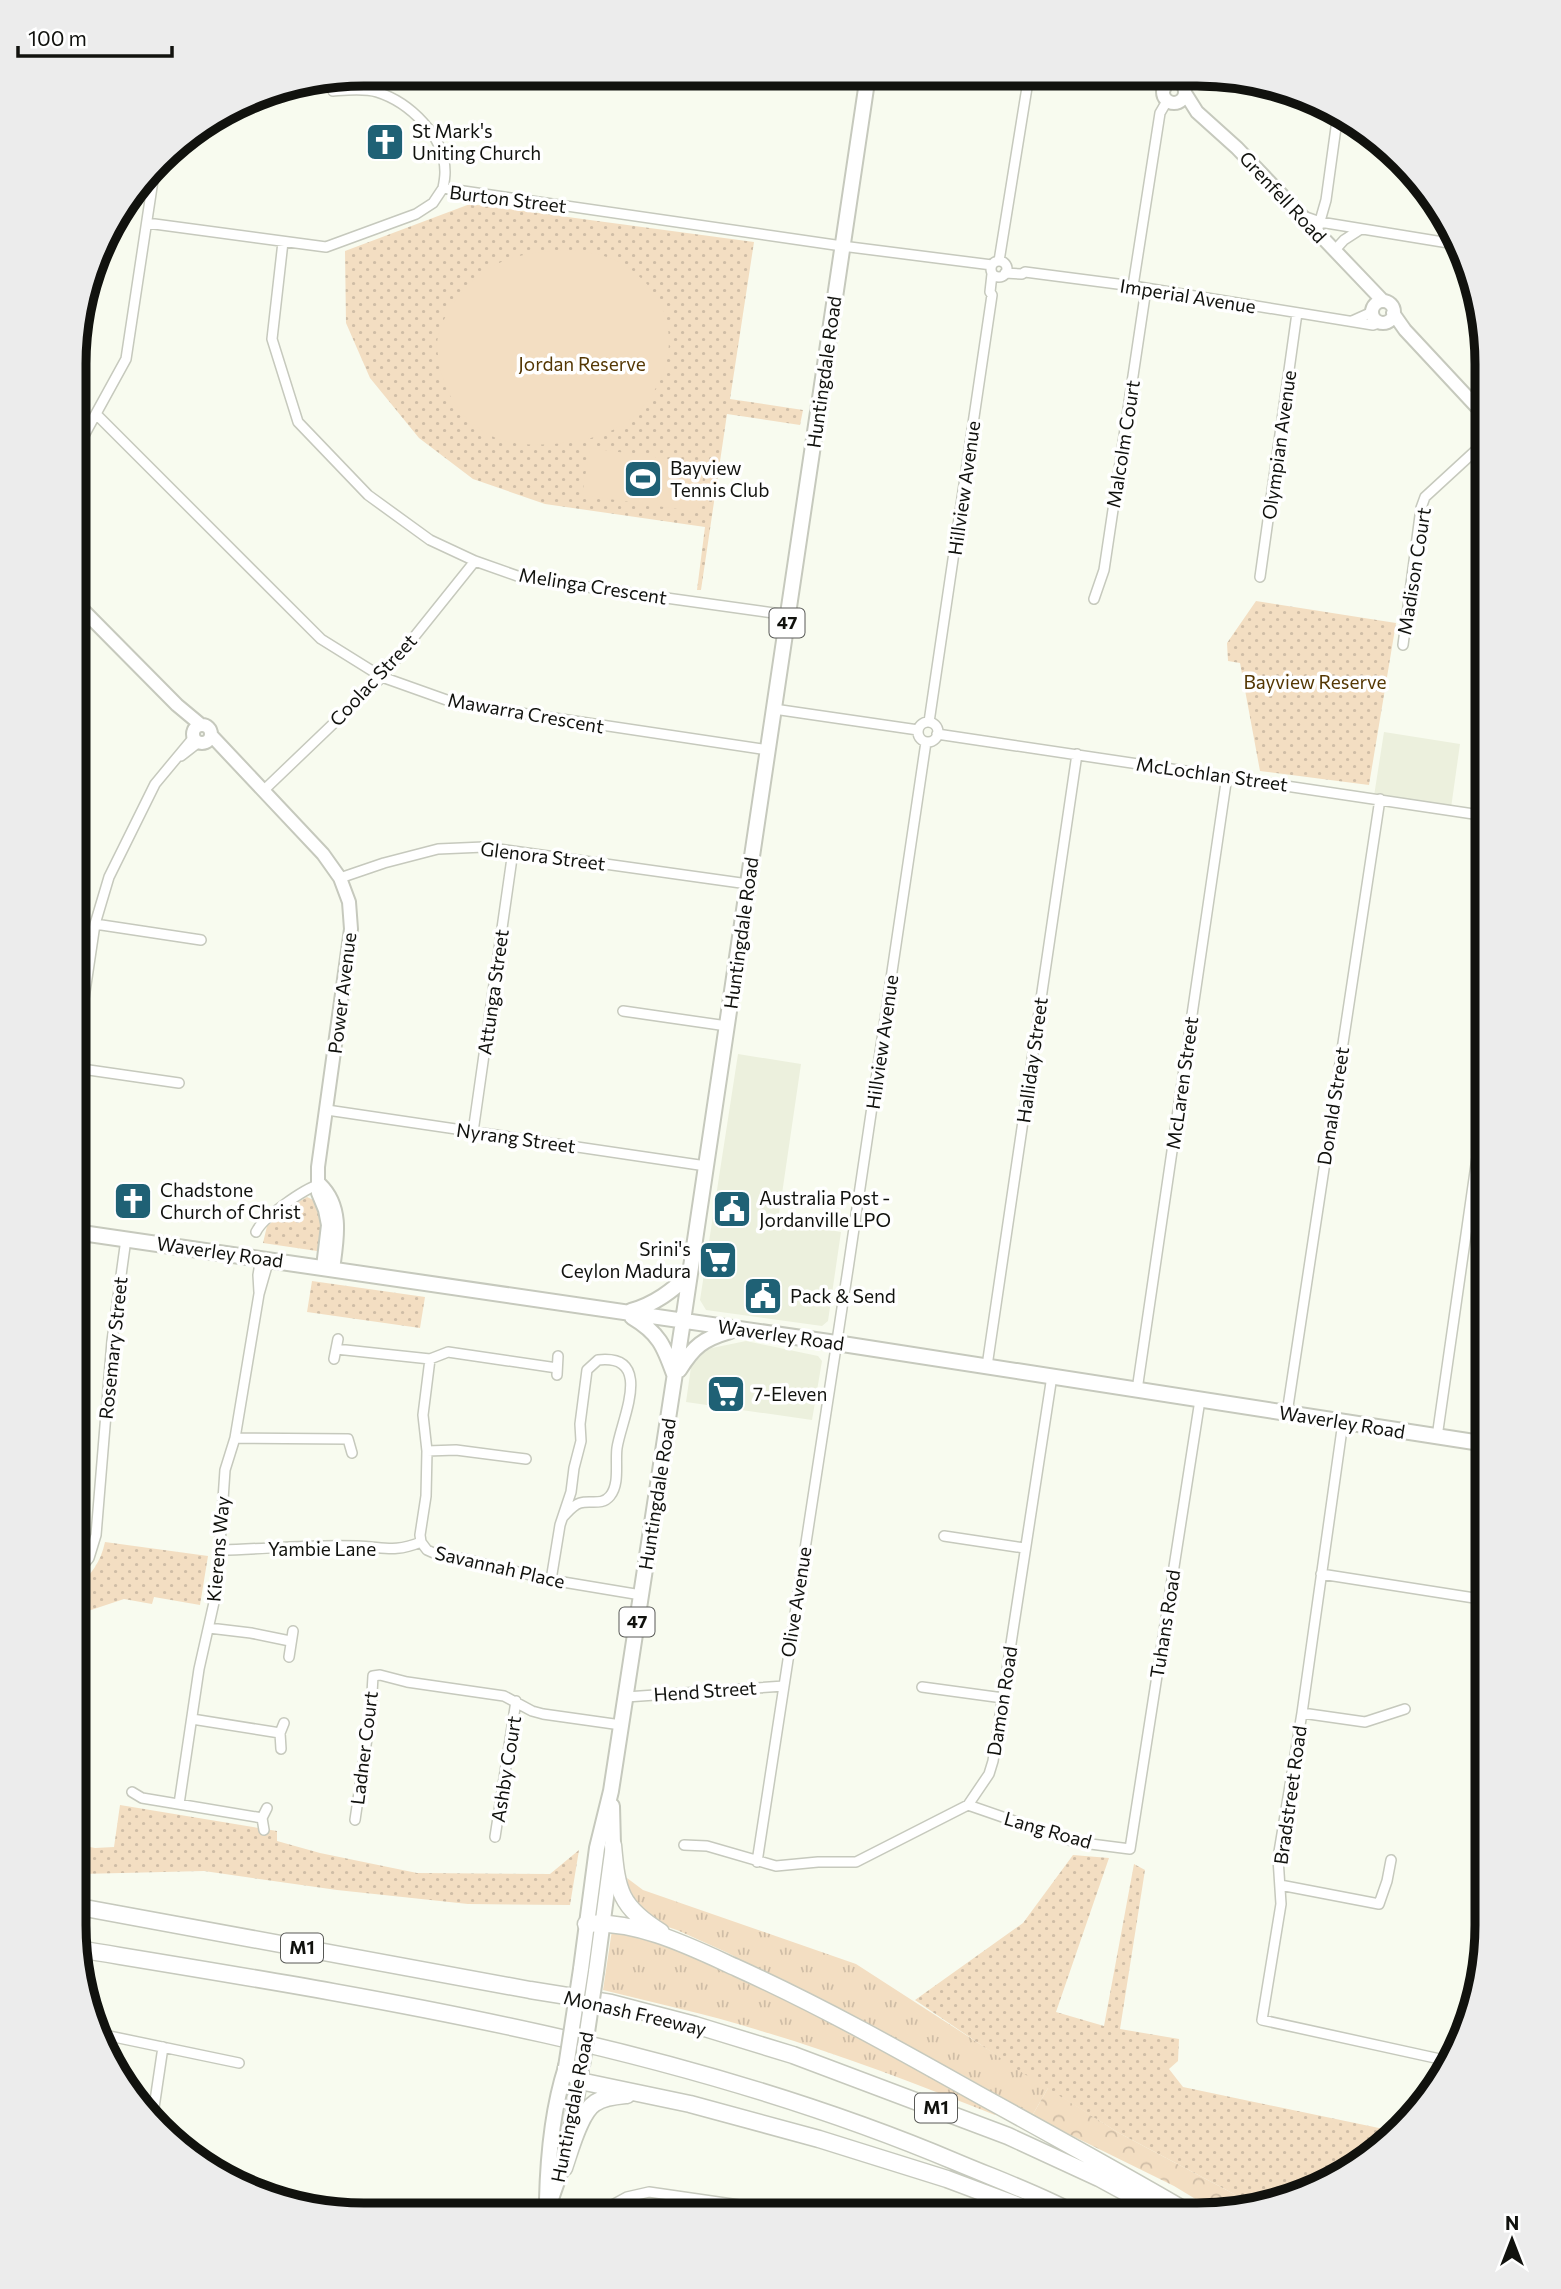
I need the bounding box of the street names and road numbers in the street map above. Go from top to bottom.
street label: Grenfell Road [1235,146,1332,247]
street label: Burton Street [448,180,568,217]
street label: Imperial Avenue [1118,273,1258,318]
street label: Huntingdale Road [801,294,846,449]
street label: Olympian Avenue [1257,369,1300,521]
street label: Malcolm Court [1101,378,1144,509]
street label: Hillview Avenue [943,419,984,557]
street label: Madison Court [1392,505,1435,636]
street label: Melinga Crescent [517,562,669,609]
road number: 47 [770,608,804,638]
street label: Coolac Street [324,629,421,730]
street label: Mawarra Crescent [446,687,606,738]
street label: McLochlan Street [1135,751,1290,796]
street label: Glenora Street [479,836,607,875]
street label: Huntingdale Road [718,855,763,1010]
street label: Attunga Street [472,927,513,1056]
street label: Power Avenue [323,931,360,1055]
street label: Hillview Avenue [861,973,902,1111]
street label: Halliday Street [1011,995,1052,1124]
street label: McLaren Street [1161,1015,1202,1151]
street label: Donald Street [1312,1045,1353,1167]
street label: Nyrang Street [455,1118,577,1157]
street label: Waverley Road [155,1231,285,1272]
street label: Rosemary Street [94,1275,131,1420]
street label: Waverley Road [716,1314,846,1355]
street label: Waverley Road [1277,1400,1407,1443]
street label: Huntingdale Road [633,1416,680,1571]
street label: Kierens Way [201,1495,234,1603]
street label: Yambie Lane [268,1537,376,1560]
street label: Savannah Place [433,1540,567,1593]
street label: Olive Avenue [775,1545,816,1659]
street label: Tuhans Road [1145,1568,1184,1680]
road number: 47 [620,1608,654,1637]
street label: Damon Road [981,1644,1022,1757]
street label: Hend Street [653,1675,758,1706]
street label: Ladner Court [345,1690,382,1806]
street label: Ashby Court [486,1714,525,1824]
street label: Bradstreet Road [1268,1724,1311,1866]
street label: Lang Road [1002,1806,1095,1853]
road number: M1 [281,1934,323,1962]
street label: Monash Freeway [562,1985,709,2040]
street label: Huntingdale Road [546,2030,597,2184]
road number: M1 [915,2094,957,2122]

